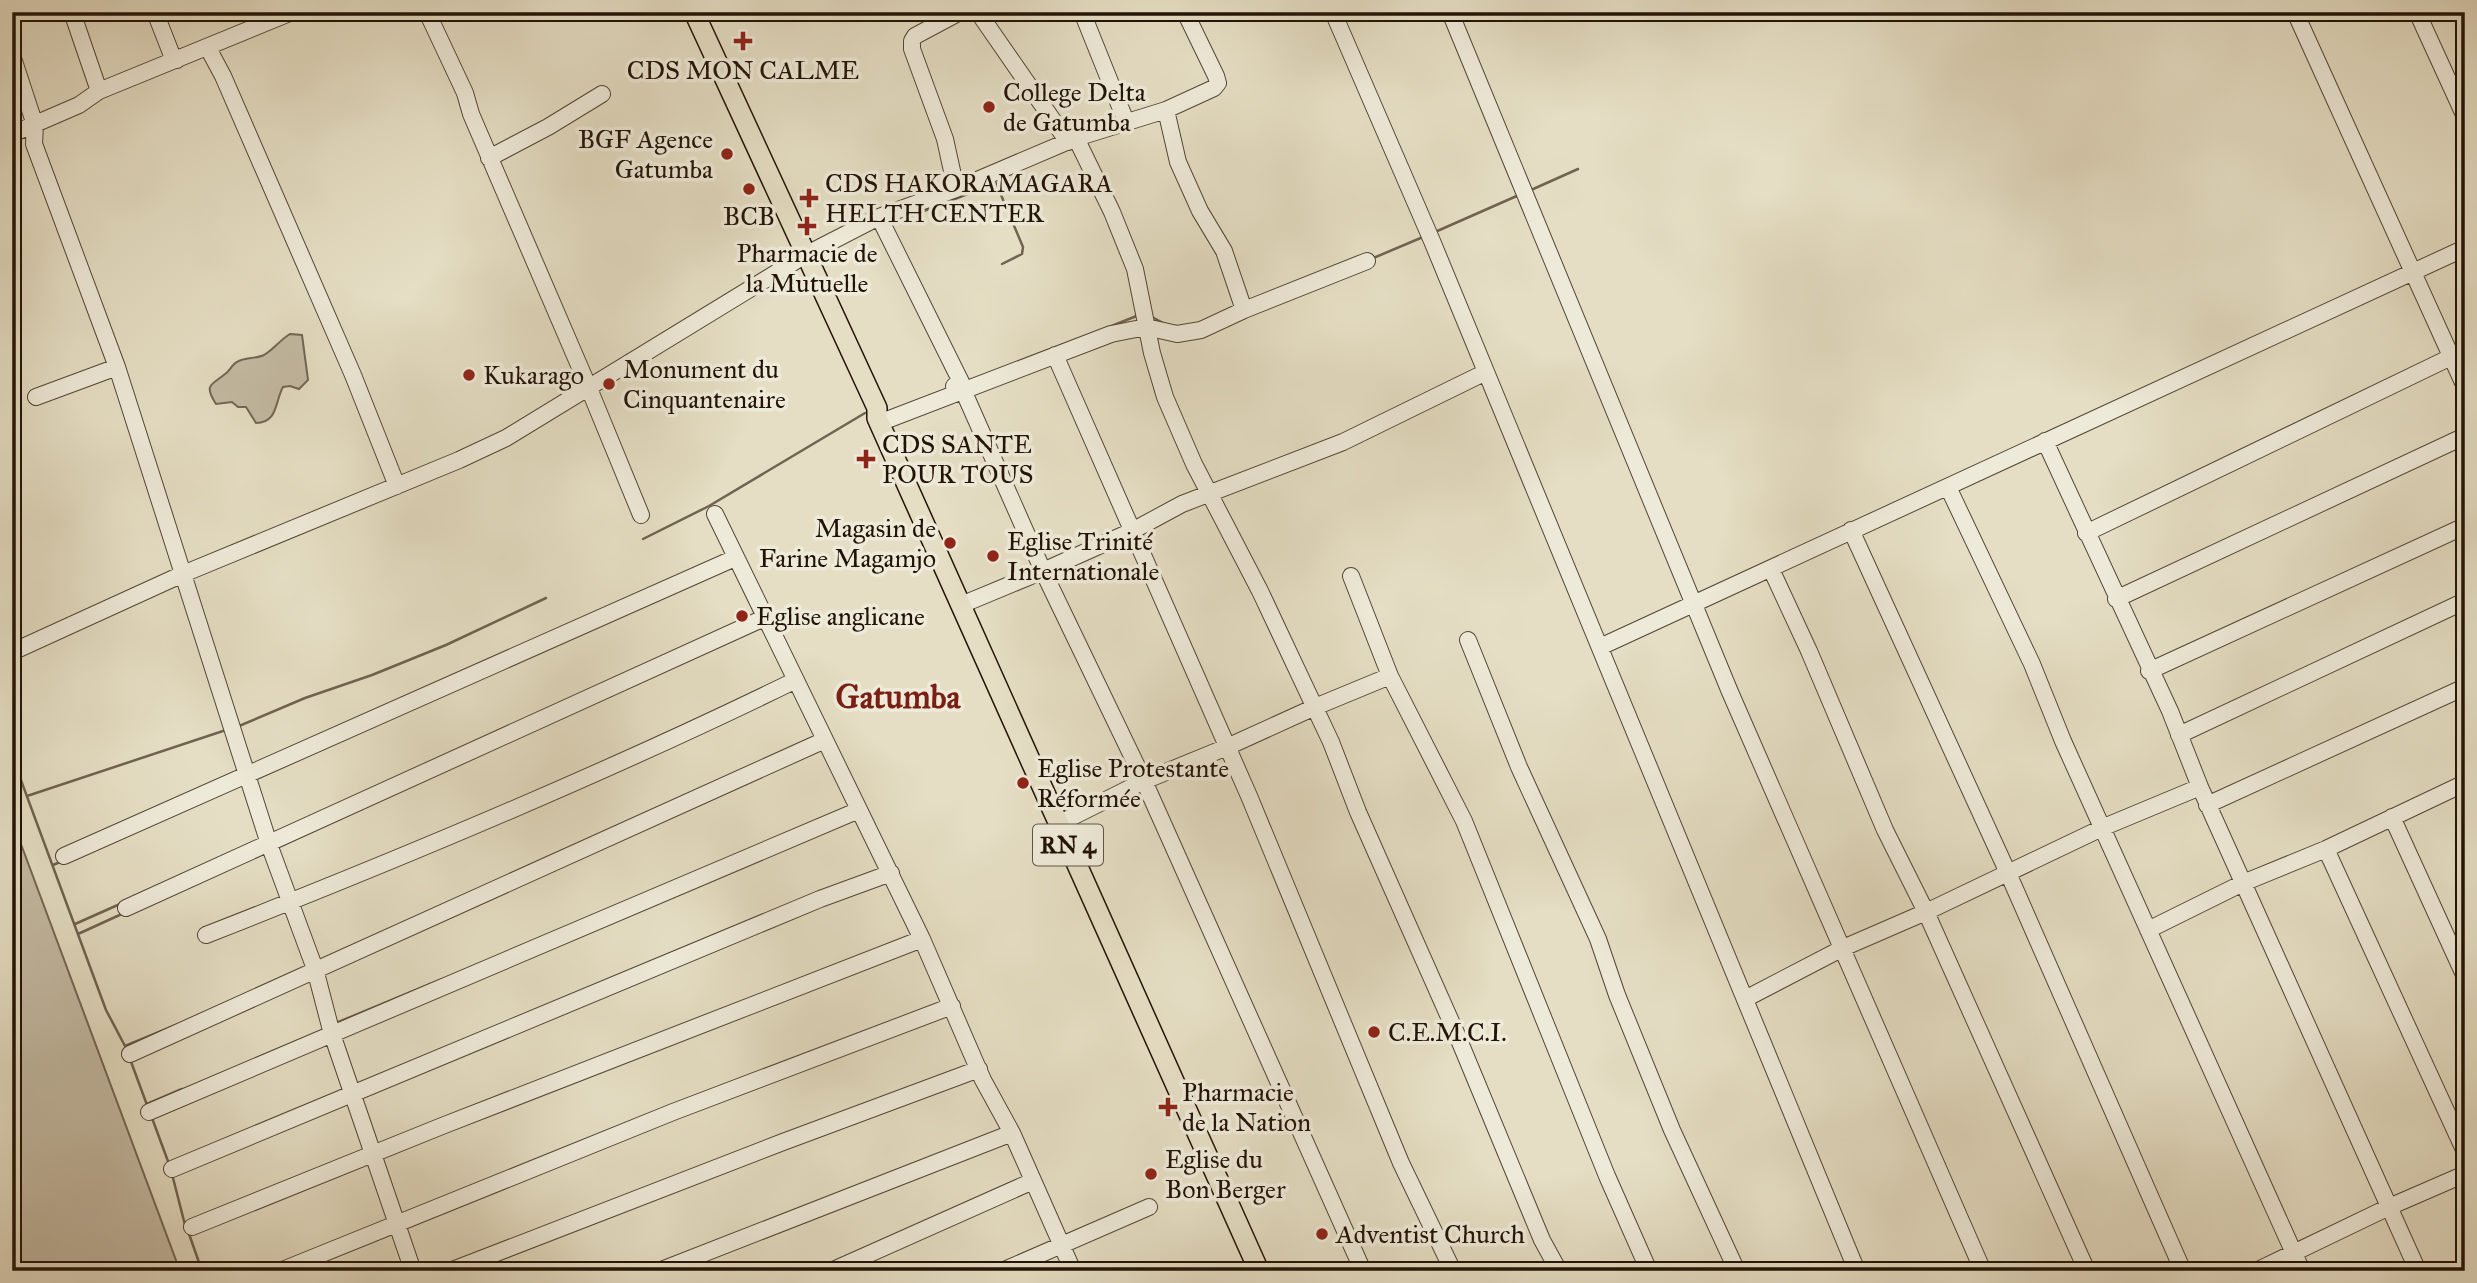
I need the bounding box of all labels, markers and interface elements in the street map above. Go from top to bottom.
marker: CDS MON CALME [733,31,753,51]
place label: CDS MON CALME [627,54,859,86]
place label: College Delta de Gatumba [1003,76,1146,138]
marker: College Delta de Gatumba [981,99,997,115]
place label: BGF Agence Gatumba [578,123,713,185]
marker: BGF Agence Gatumba [719,146,735,162]
place label: CDS HAKORAMAGARA HELTH CENTER [825,167,1113,229]
marker: BCB [741,181,757,197]
marker: CDS HAKORAMAGARA HELTH CENTER [799,188,819,208]
place label: BCB [723,200,775,232]
marker: Pharmacie de la Mutuelle [799,218,815,234]
place label: Pharmacie de la Mutuelle [736,237,878,299]
place label: Monument du Cinquantenaire [623,353,786,415]
place label: Kukarago [483,359,584,391]
marker: Kukarago [461,367,477,383]
marker: Monument du Cinquantenaire [601,376,617,392]
place label: CDS SANTE POUR TOUS [882,428,1034,490]
marker: CDS SANTE POUR TOUS [856,449,876,469]
place label: Magasin de Farine Magamjo [759,512,936,574]
place label: Eglise Trinité Internationale [1007,525,1159,587]
marker: Magasin de Farine Magamjo [942,535,958,551]
marker: Eglise Trinité Internationale [985,548,1001,564]
place label: Eglise anglicane [756,600,925,632]
marker: Eglise anglicane [734,608,750,624]
district label: Gatumba [836,677,961,717]
place label: Eglise Protestante Réformée [1037,752,1229,814]
marker: Eglise Protestante Réformée [1015,775,1031,791]
road number: RN 4 [1033,824,1103,866]
place label: C.E.M.C.I. [1388,1016,1507,1048]
marker: C.E.M.C.I. [1366,1024,1382,1040]
place label: Pharmacie de la Nation [1182,1076,1311,1138]
marker: Pharmacie de la Nation [1160,1099,1176,1115]
place label: Eglise du Bon Berger [1165,1143,1286,1205]
marker: Eglise du Bon Berger [1143,1166,1159,1182]
place label: Adventist Church [1335,1218,1525,1250]
marker: Adventist Church [1314,1226,1330,1242]

